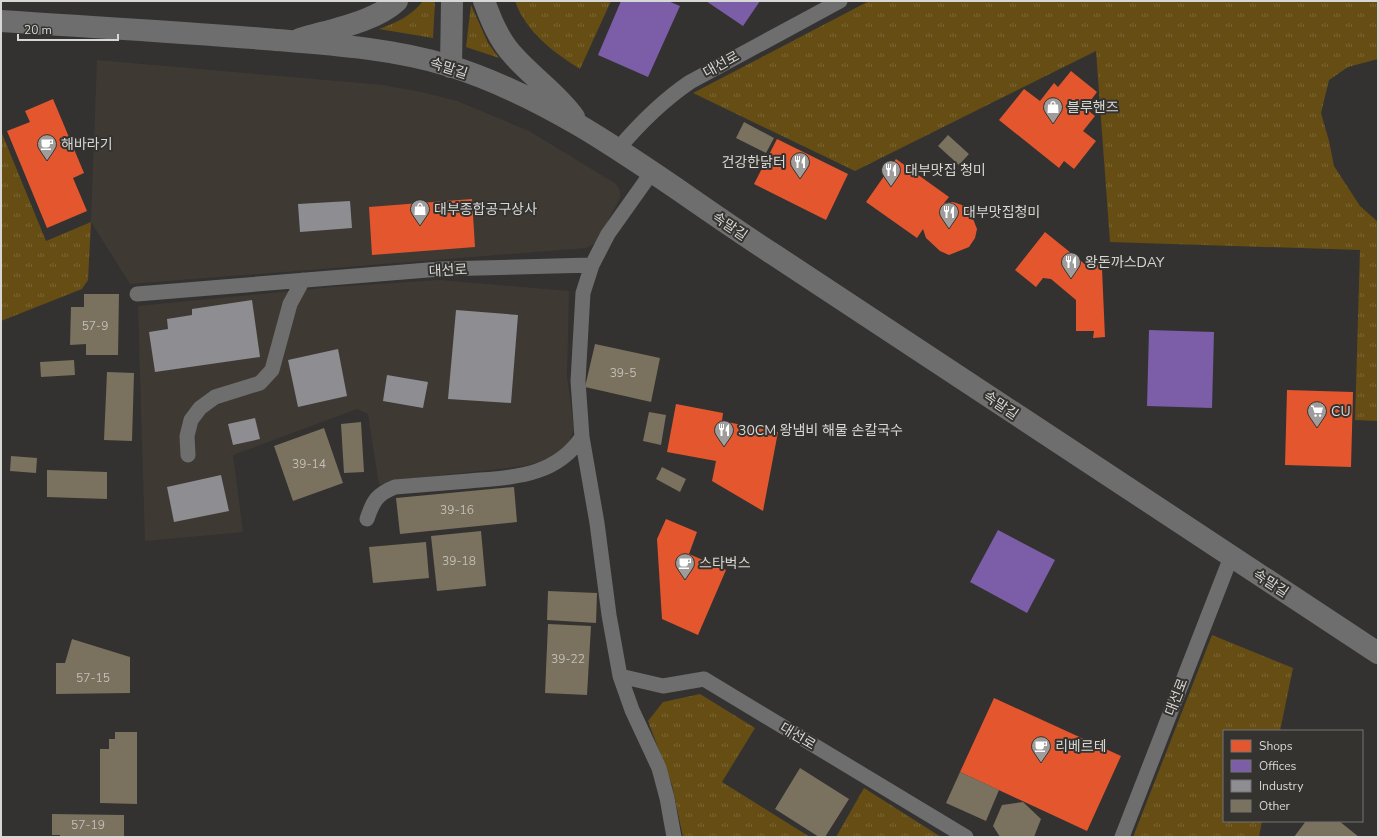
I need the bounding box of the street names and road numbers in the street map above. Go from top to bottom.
street label: 대선로 [700,47,743,82]
street label: 속말길 [428,53,470,83]
street label: 속말길 [708,208,751,245]
street label: 대선로 [428,260,468,281]
street label: 속말길 [979,387,1022,424]
street label: 속말길 [1249,565,1292,602]
street label: 대선로 [1161,676,1192,719]
street label: 대선로 [776,718,819,755]

